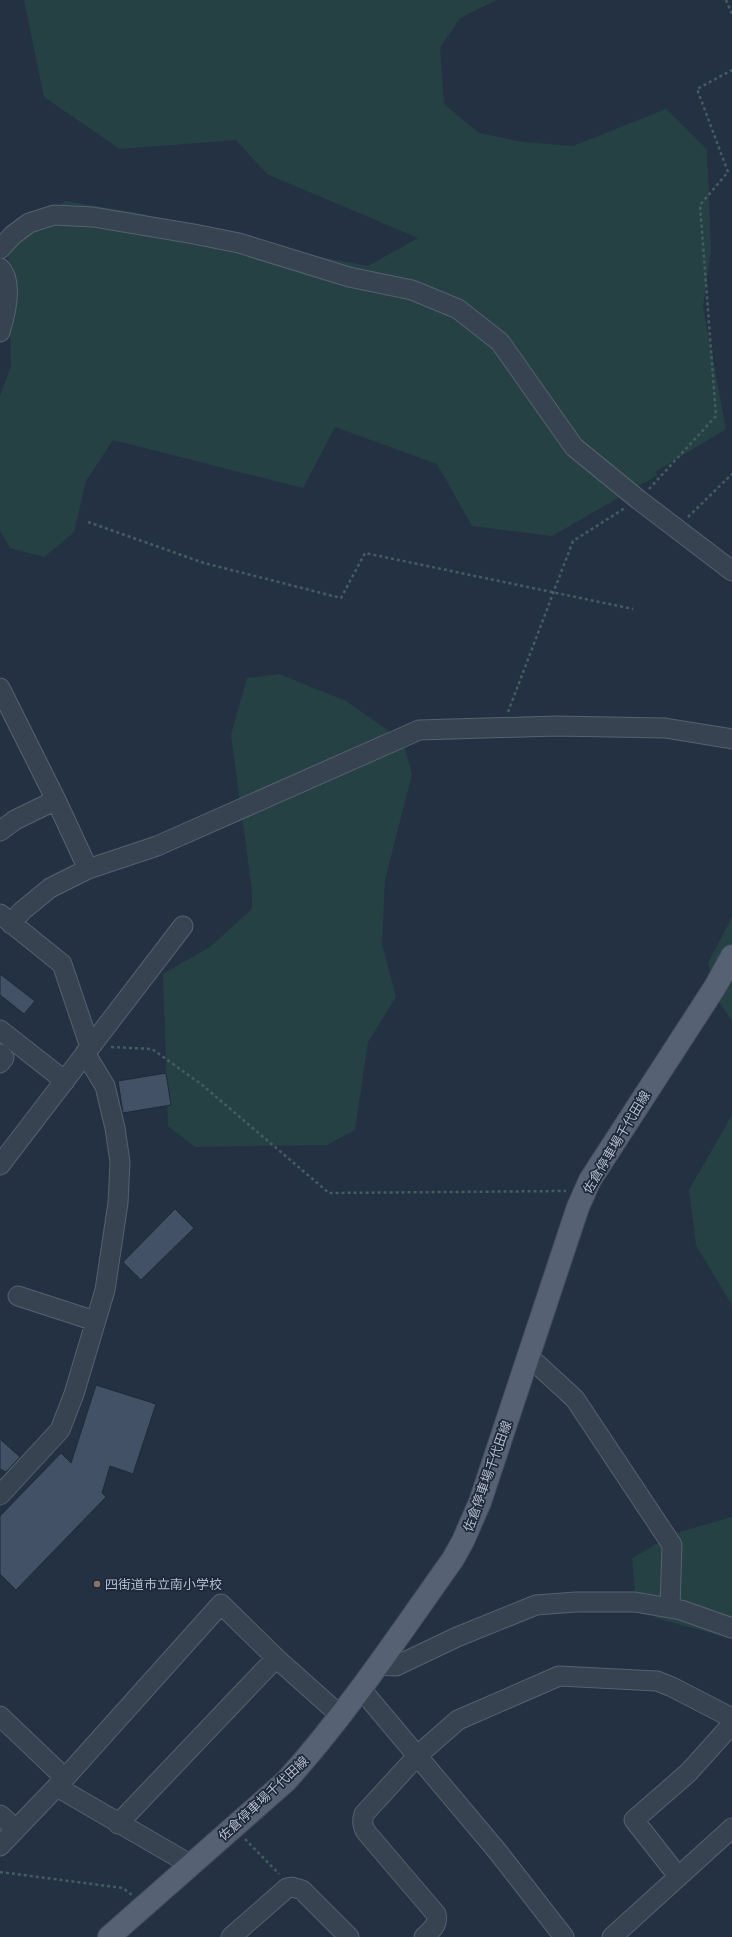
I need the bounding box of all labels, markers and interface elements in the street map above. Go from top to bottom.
street label: 佐倉停車場千代田線 [579,1088,654,1197]
street label: 佐倉停車場千代田線 [459,1418,515,1534]
place label: 四街道市立南小学校 [105,1576,222,1593]
marker: 四街道市立南小学校 [92,1579,102,1589]
street label: 佐倉停車場千代田線 [215,1752,312,1844]

